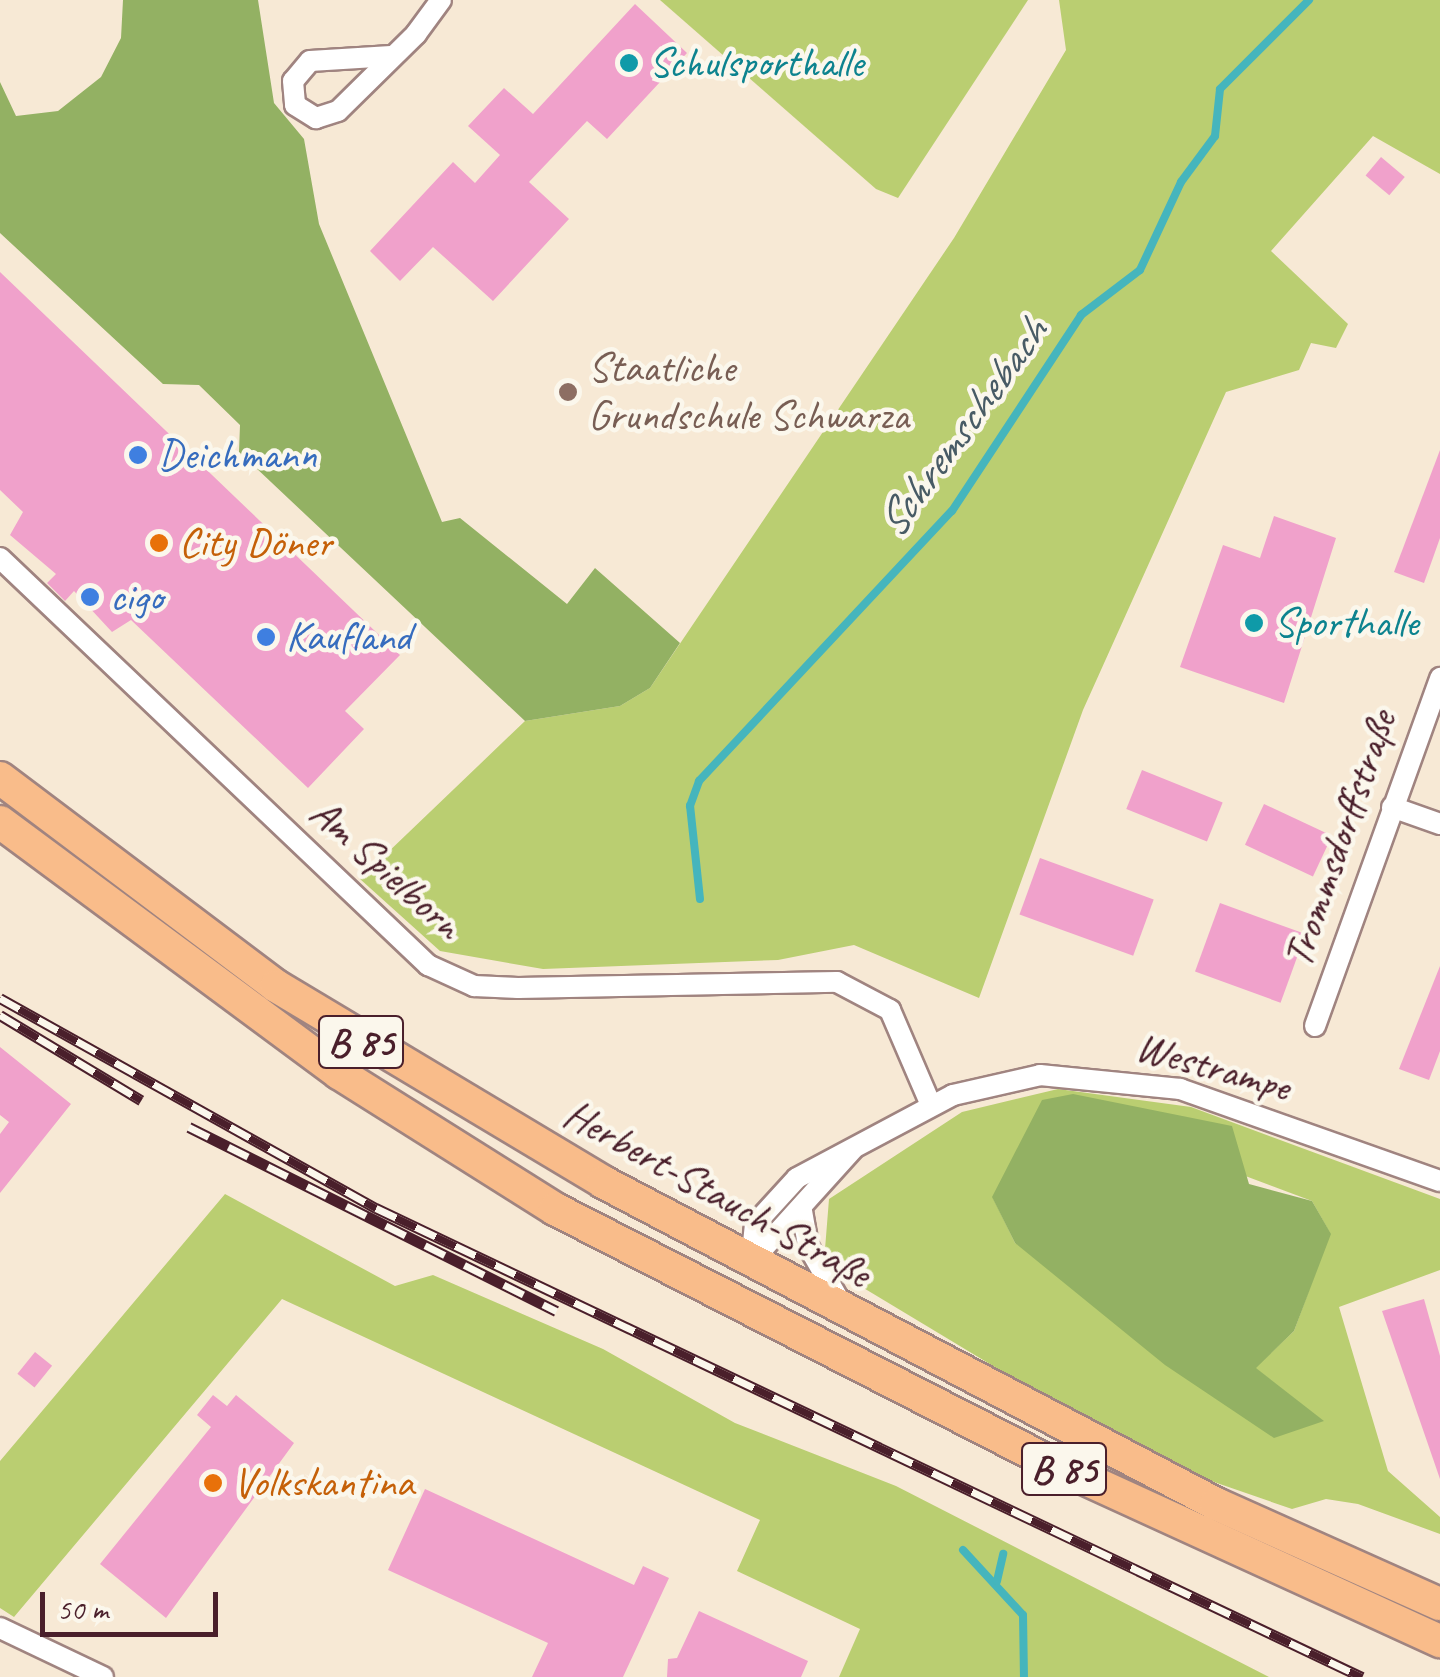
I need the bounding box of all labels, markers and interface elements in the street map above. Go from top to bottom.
place label: Schulsporthalle [649,38,863,88]
marker: Schulsporthalle [618,52,640,74]
water label: Schremschebach [865,308,1059,548]
place label: Staatliche Grundschule Schwarza [588,343,908,442]
marker: Staatliche Grundschule Schwarza [557,381,579,403]
place label: Deichmann [158,430,317,480]
marker: Deichmann [127,444,149,466]
place label: City Döner [179,518,332,568]
marker: City Döner [148,532,170,554]
place label: cigo [110,572,162,622]
marker: cigo [79,586,101,608]
place label: Sporthalle [1274,598,1418,648]
place label: Kaufland [286,612,411,662]
marker: Sporthalle [1243,612,1265,634]
marker: Kaufland [255,626,277,648]
street label: Trommsdorffstraße [1273,704,1407,974]
street label: Am Spielborn [300,788,472,950]
road number: B 85 [316,1007,406,1077]
street label: Westrampe [1130,1021,1296,1113]
street label: Herbert-Stauch-Straße [555,1089,879,1299]
road number: B 85 [1019,1434,1109,1504]
place label: Volkskantina [233,1458,414,1508]
marker: Volkskantina [202,1472,224,1494]
scale bar [45,1572,222,1634]
text: 50 m [57,1590,108,1628]

